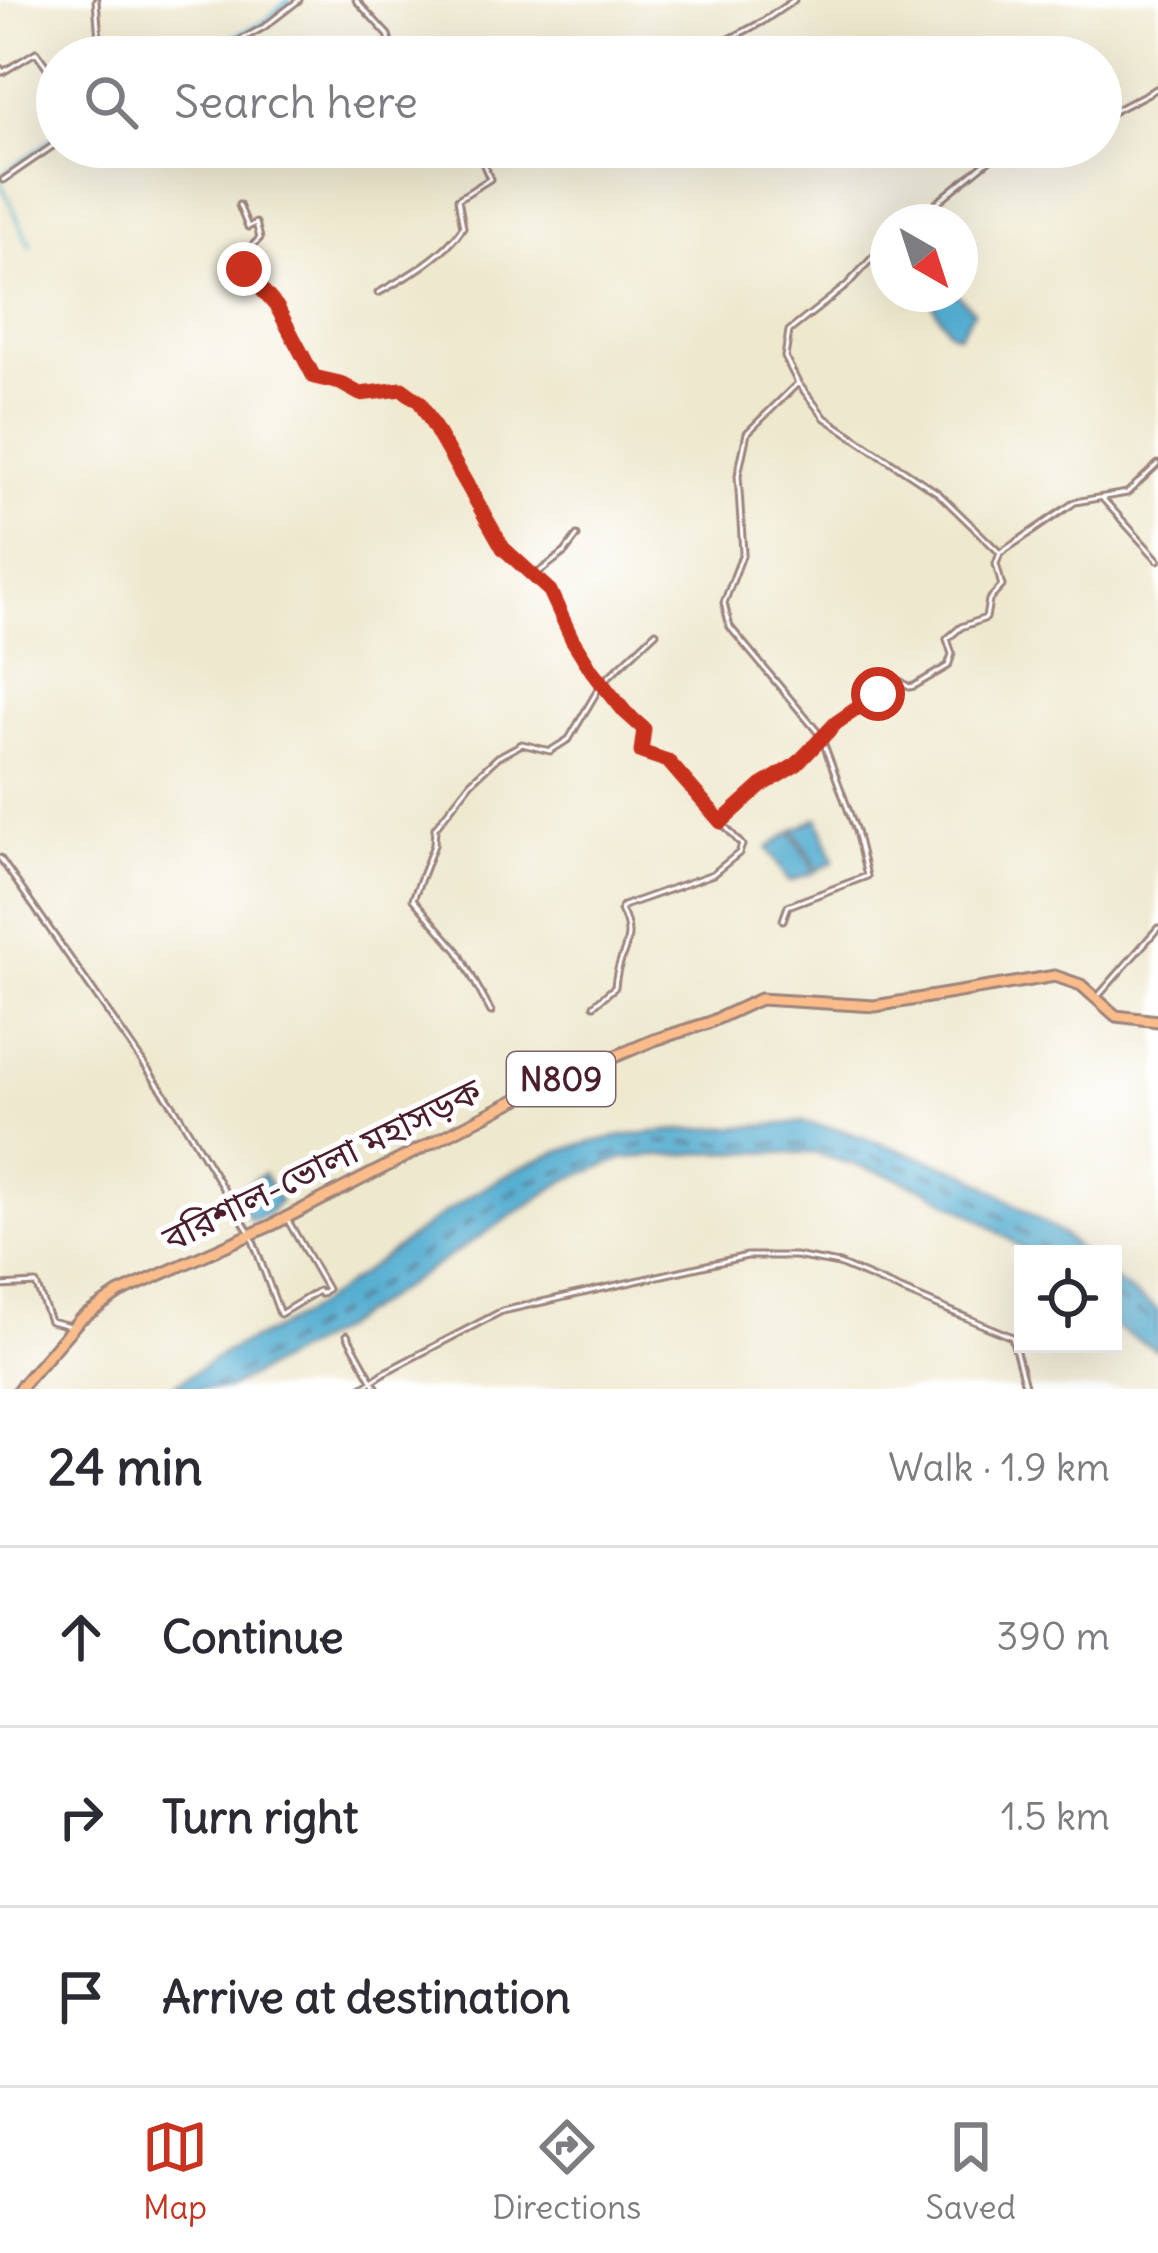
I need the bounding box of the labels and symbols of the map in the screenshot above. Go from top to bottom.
north arrow [870,204,978,312]
route end [217,242,271,296]
route start [851,667,905,721]
road number: N809 [507,1052,615,1106]
street label: বরিশাল-ভোলা মহাসড়ক [155,1068,489,1262]

